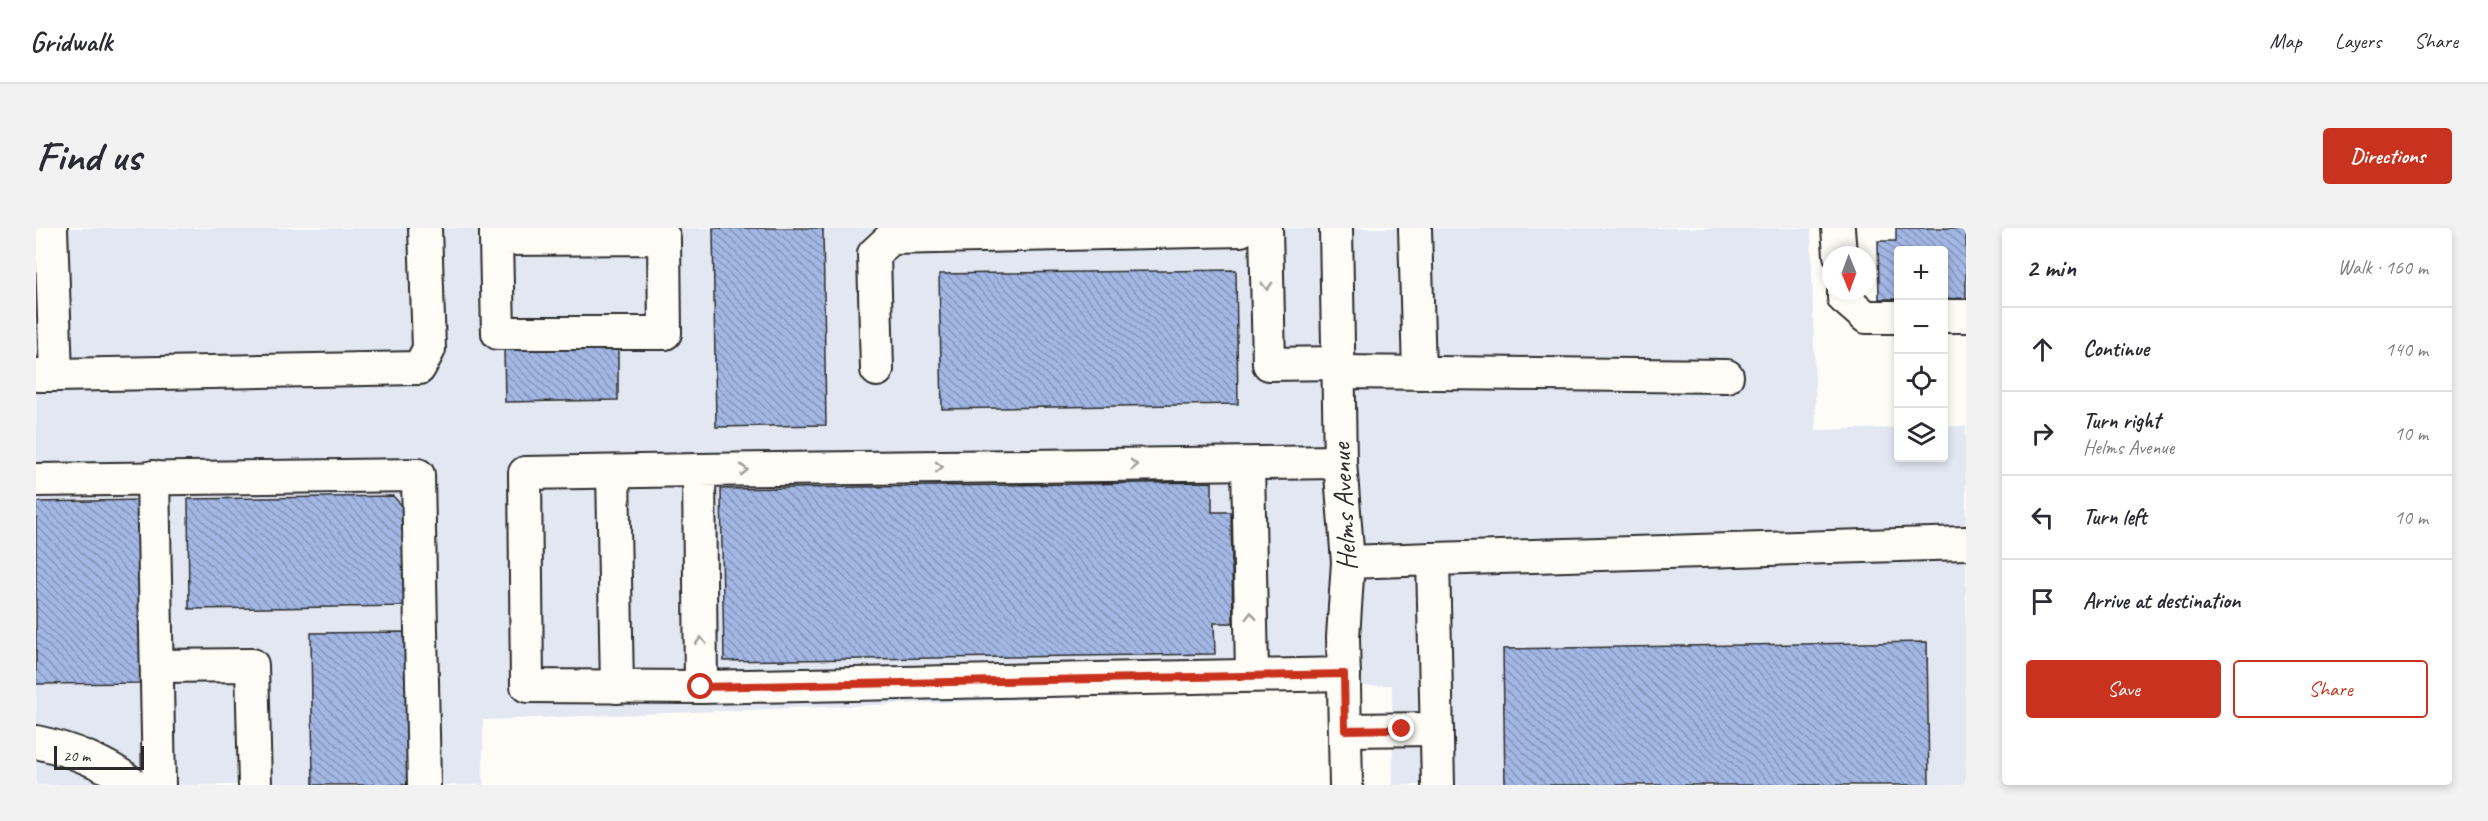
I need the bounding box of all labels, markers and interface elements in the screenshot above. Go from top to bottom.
text: Gridwalk [30,24,112,59]
text: Map [2269,28,2302,54]
text: Layers [2335,28,2381,54]
text: Share [2414,28,2458,54]
button: Directions [2323,128,2452,184]
text: Find us [36,130,141,183]
north arrow [1822,246,1876,300]
map controls [1894,246,1948,462]
button: + [1894,246,1948,300]
text: 2 min [2026,251,2076,284]
text: Walk · 160 m [2338,255,2428,280]
one-way arrow [1261,282,1273,291]
button: − [1894,300,1948,354]
icon: ahead [2026,333,2059,366]
text: Continue [2083,335,2149,363]
text: 140 m [2385,337,2428,362]
button: locate [1894,354,1948,408]
text: Turn right [2083,407,2160,435]
button: layers [1894,408,1948,462]
icon: right [2026,417,2059,450]
text: 10 m [2394,421,2428,446]
text: Helms Avenue [2083,435,2174,460]
street label: Helms Avenue [1323,440,1364,572]
one-way arrow [1130,459,1139,471]
one-way arrow [935,461,944,474]
one-way arrow [740,464,749,476]
icon: left [2026,501,2059,534]
text: Turn left [2083,503,2147,531]
text: 10 m [2394,505,2428,530]
icon: arrive [2026,585,2059,618]
text: Arrive at destination [2083,587,2240,615]
one-way arrow [1245,611,1258,620]
one-way arrow [695,636,707,645]
button: Save [2026,660,2221,718]
button: Share [2233,660,2428,718]
route start [687,673,713,699]
route end [1388,715,1414,741]
scale bar [54,743,144,770]
text: 20 m [63,746,90,766]

